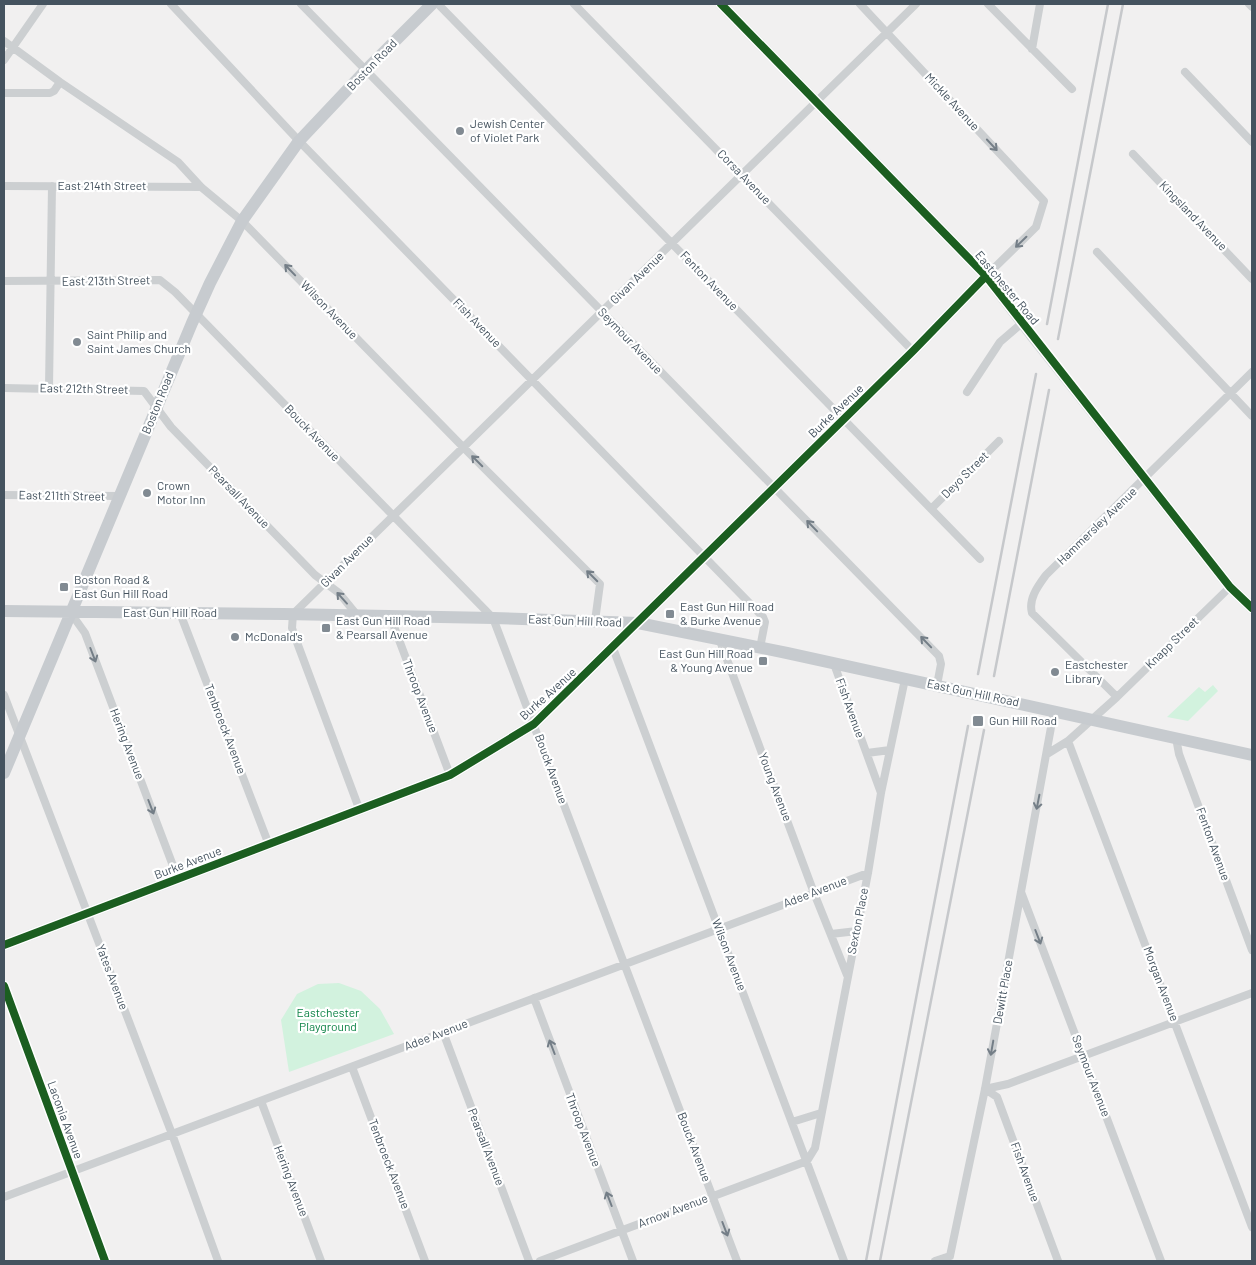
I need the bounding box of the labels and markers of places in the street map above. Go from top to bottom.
place label: Jewish Center of Violet Park [470,116,545,144]
marker: Jewish Center of Violet Park [454,125,466,137]
place label: Saint Philip and Saint James Church [87,327,191,355]
marker: Saint Philip and Saint James Church [71,336,83,348]
place label: Crown Motor Inn [157,478,206,506]
marker: Crown Motor Inn [141,487,153,499]
place label: Boston Road & East Gun Hill Road [74,572,168,600]
marker: Boston Road & East Gun Hill Road [58,581,70,593]
place label: East Gun Hill Road & Burke Avenue [680,599,774,627]
marker: East Gun Hill Road & Burke Avenue [664,608,676,620]
place label: East Gun Hill Road & Pearsall Avenue [336,613,430,641]
marker: East Gun Hill Road & Pearsall Avenue [320,622,332,634]
place label: McDonald's [245,629,303,643]
marker: McDonald's [229,631,241,643]
place label: East Gun Hill Road & Young Avenue [659,646,753,674]
marker: East Gun Hill Road & Young Avenue [757,655,769,667]
place label: Eastchester Library [1065,657,1129,685]
marker: Eastchester Library [1049,666,1061,678]
place label: Gun Hill Road [989,713,1057,727]
marker: Gun Hill Road [971,714,985,728]

